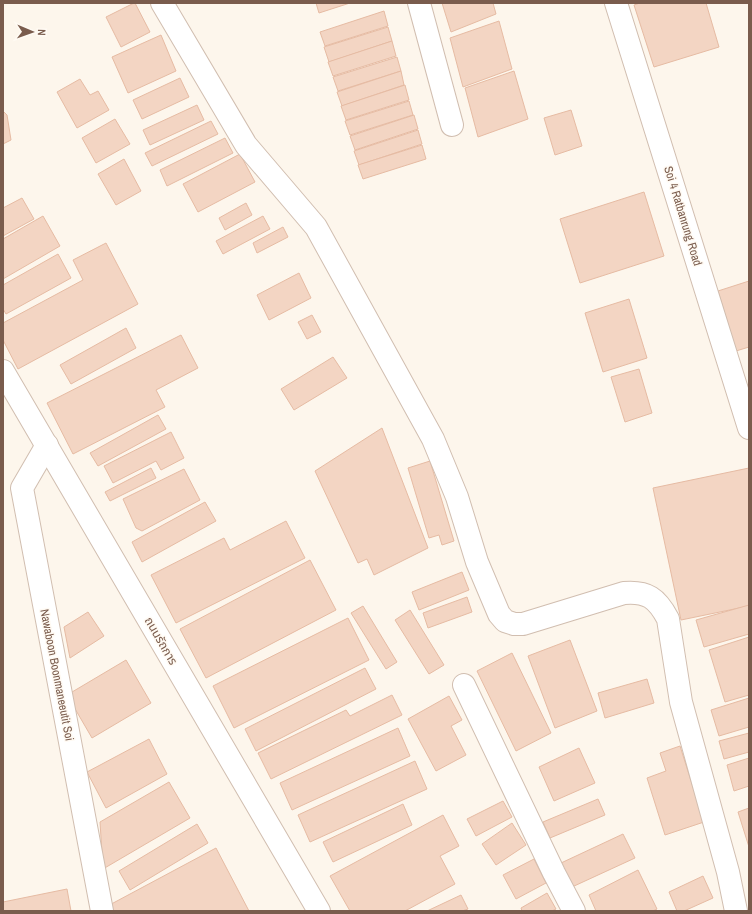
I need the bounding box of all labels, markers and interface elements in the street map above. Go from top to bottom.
north arrow [12,12,52,52]
text: N [35,29,49,36]
street label: Soi 4 Ratbanrung Road [660,164,706,268]
street label: Nawaboon Boonmaneeutit Soi [36,608,78,742]
street label: ถนนรัถการ [141,614,181,668]

